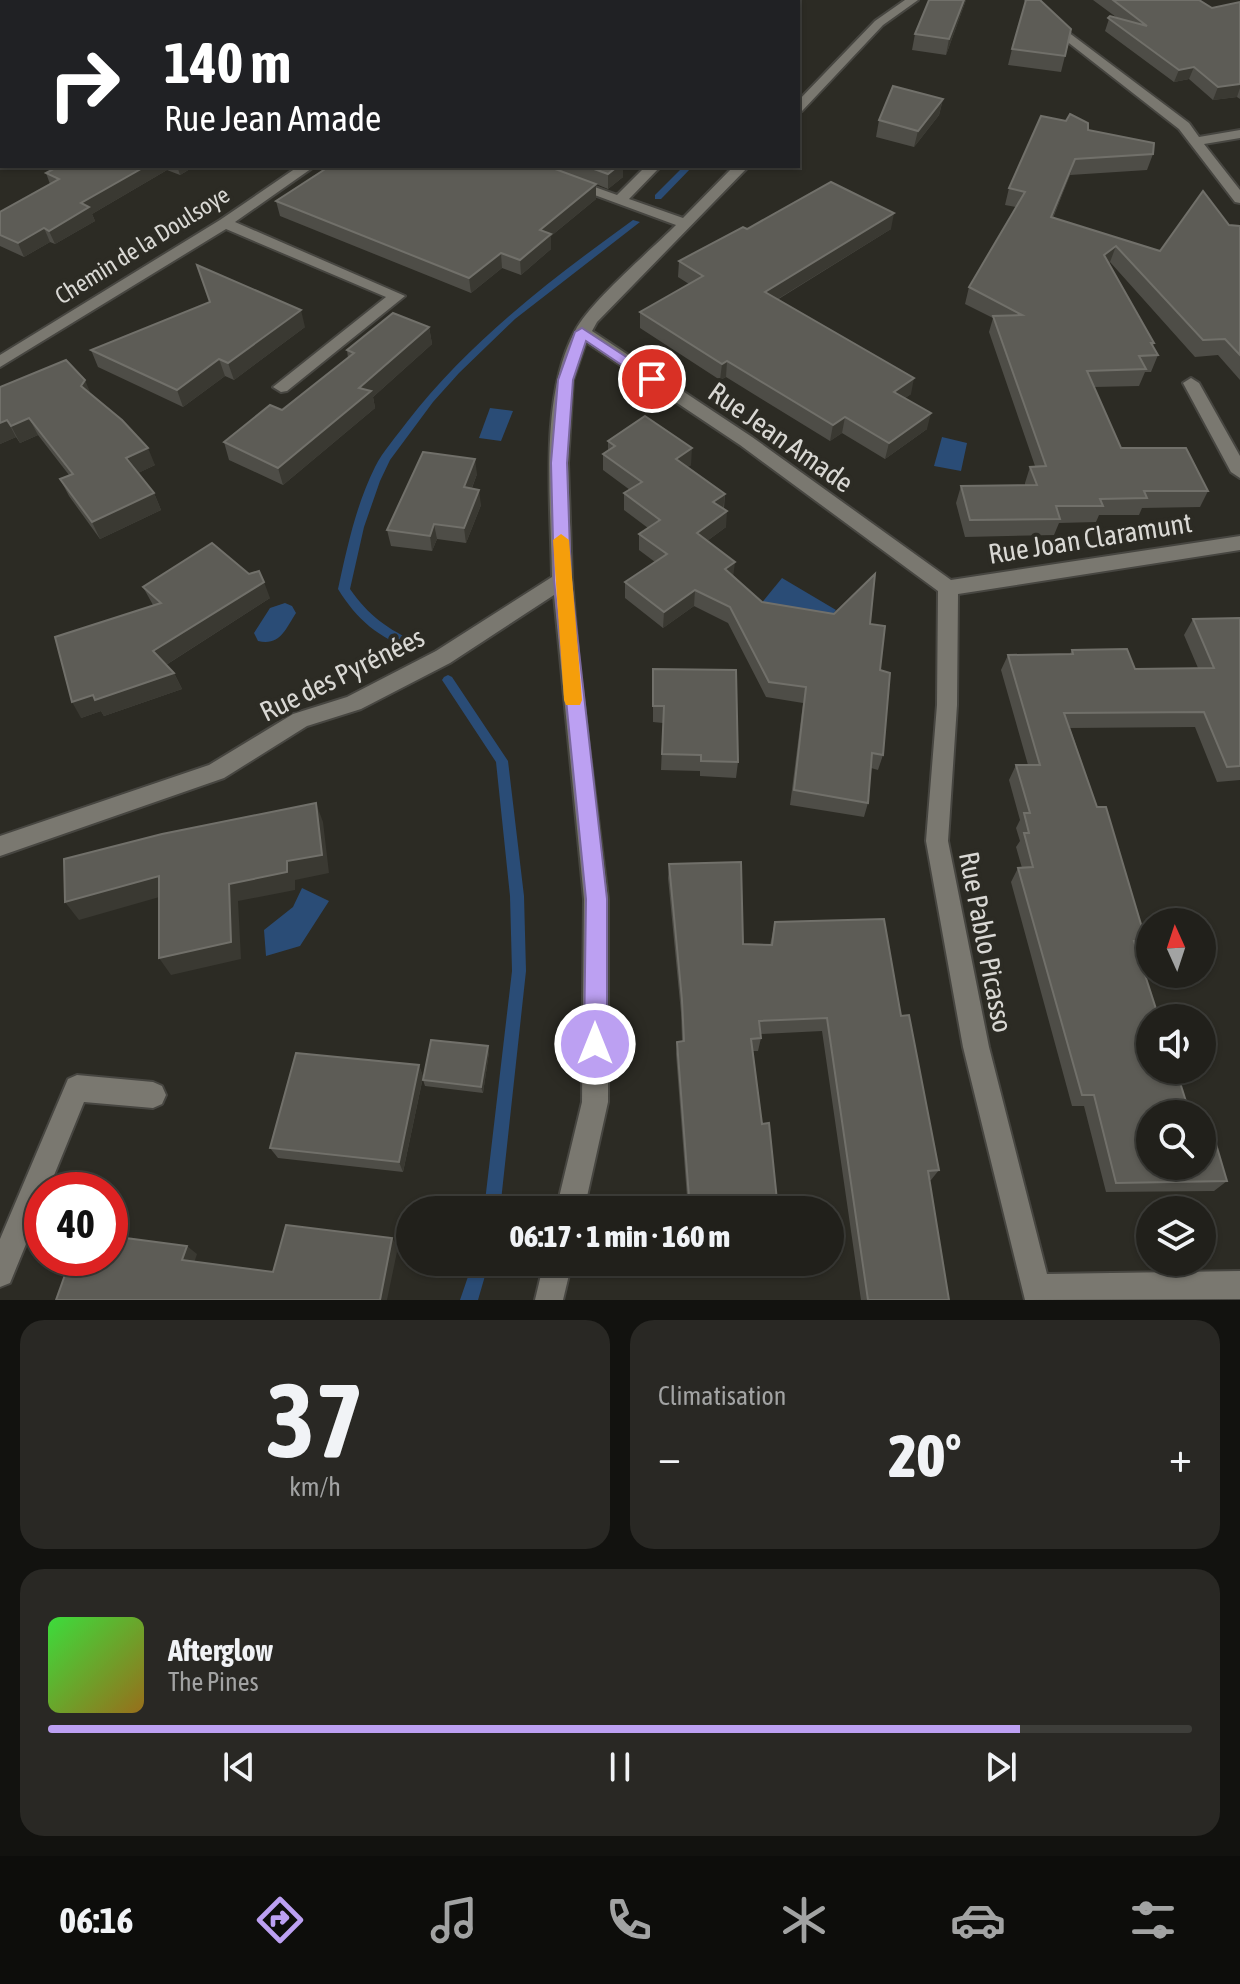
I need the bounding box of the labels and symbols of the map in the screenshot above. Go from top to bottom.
street label: Chemin de la Doulsoye [50,181,234,309]
pin [618,345,686,413]
street label: Rue Jean Amade [703,375,859,499]
street label: Rue Joan Claramunt [986,506,1194,570]
street label: Rue des Pyrénées [255,620,429,728]
street label: Rue Pablo Picasso [953,849,1019,1035]
north arrow [1136,908,1216,988]
position arrow [553,1002,637,1086]
speed limit sign: 40 [24,1172,128,1276]

